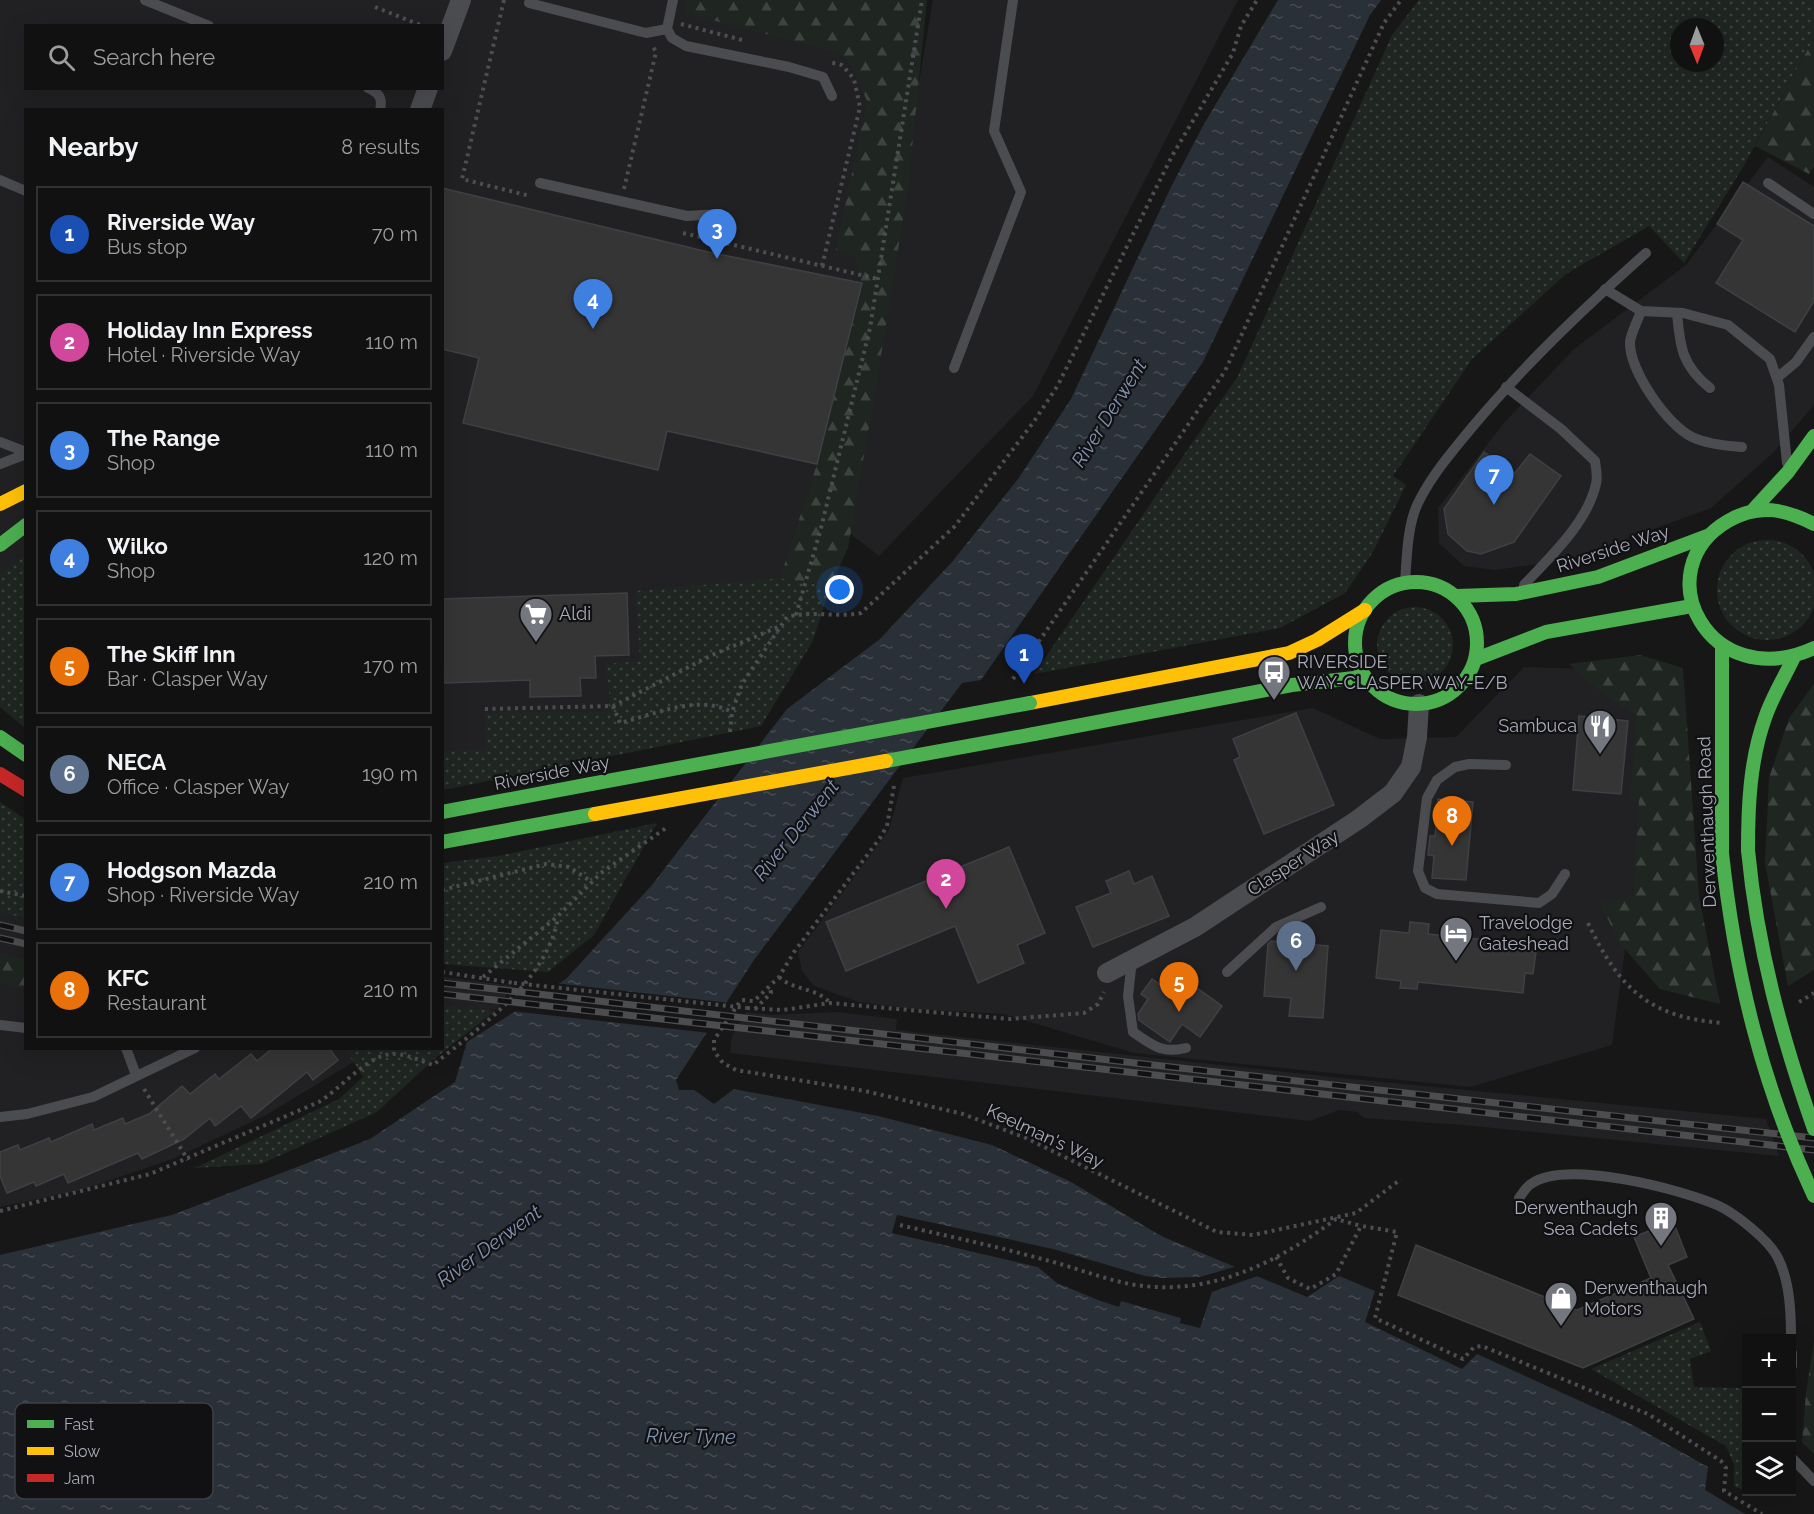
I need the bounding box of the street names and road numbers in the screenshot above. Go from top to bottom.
street label: Riverside Way [1554,520,1672,577]
street label: Derwenthaugh Road [1693,736,1720,908]
street label: Riverside Way [492,751,612,794]
street label: Clasper Way [1243,825,1342,900]
street label: Keelman's Way [983,1099,1107,1172]

